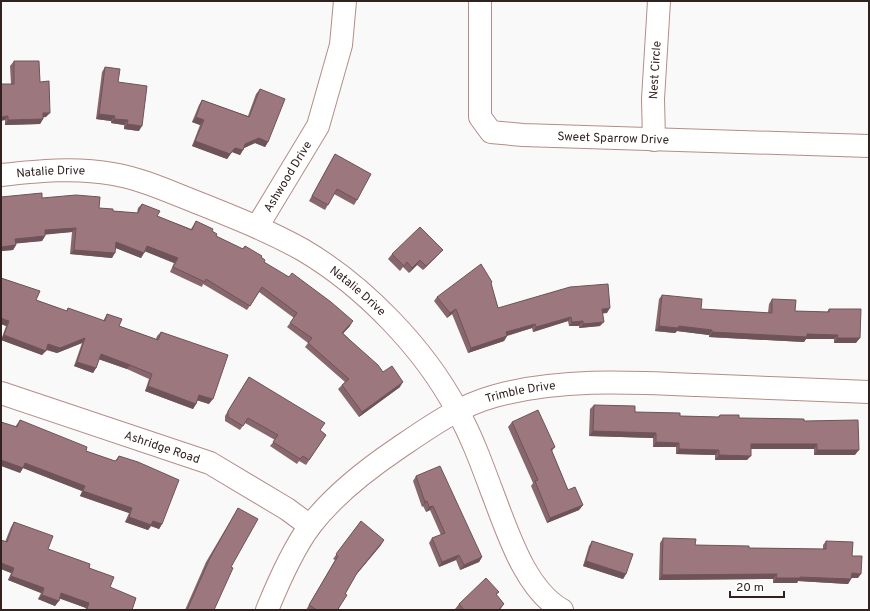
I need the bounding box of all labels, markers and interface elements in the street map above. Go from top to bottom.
street label: Nest Circle [646,40,666,100]
street label: Sweet Sparrow Drive [557,129,669,149]
street label: Ashwood Drive [261,138,316,216]
street label: Natalie Drive [16,163,86,182]
street label: Natalie Drive [326,263,389,320]
street label: Trimble Drive [483,378,556,407]
street label: Ashridge Road [122,428,202,468]
scale bar [730,573,784,599]
text: 20 m [736,580,764,596]

